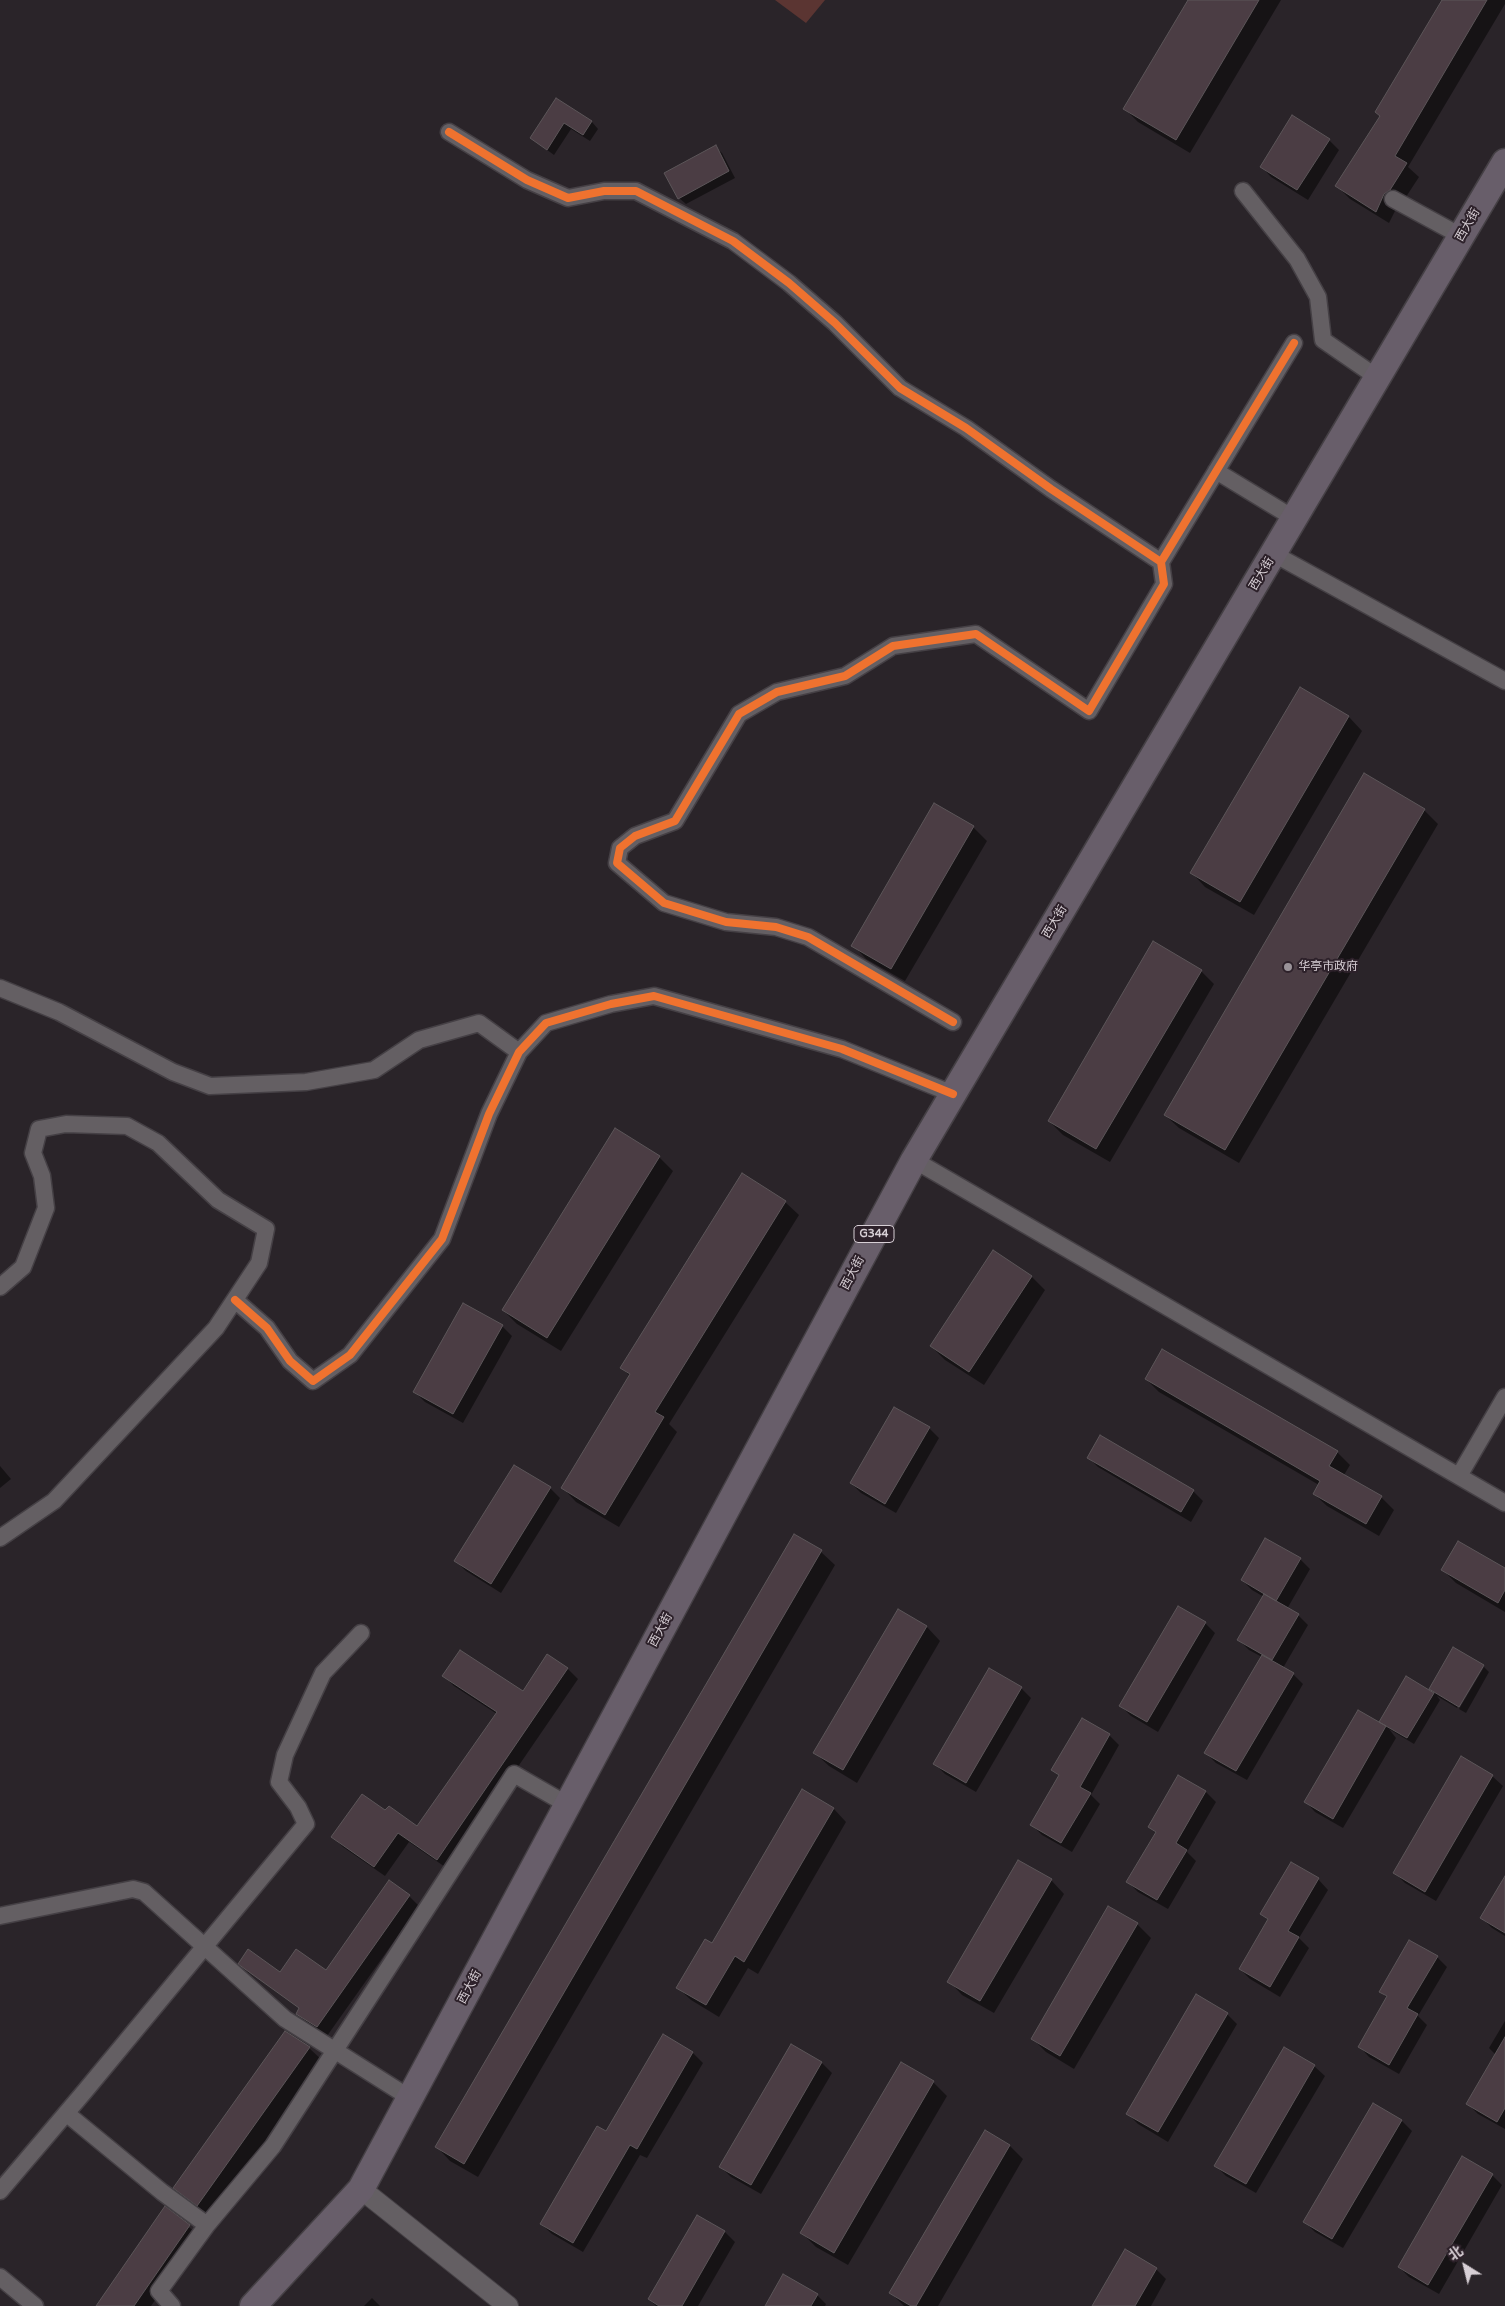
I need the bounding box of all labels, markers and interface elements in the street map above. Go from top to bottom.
street label: 西大街 [1453,206,1483,244]
street label: 西大街 [1247,555,1277,593]
street label: 西大街 [1040,903,1070,941]
place label: 华亭市政府 [1298,960,1358,974]
marker: 华亭市政府 [1282,961,1294,973]
road number: G344 [854,1226,894,1242]
street label: 西大街 [838,1254,868,1292]
street label: 西大街 [646,1611,676,1649]
street label: 西大街 [455,1968,485,2006]
north arrow [1440,2241,1490,2291]
text: 北 [1445,2242,1467,2264]

